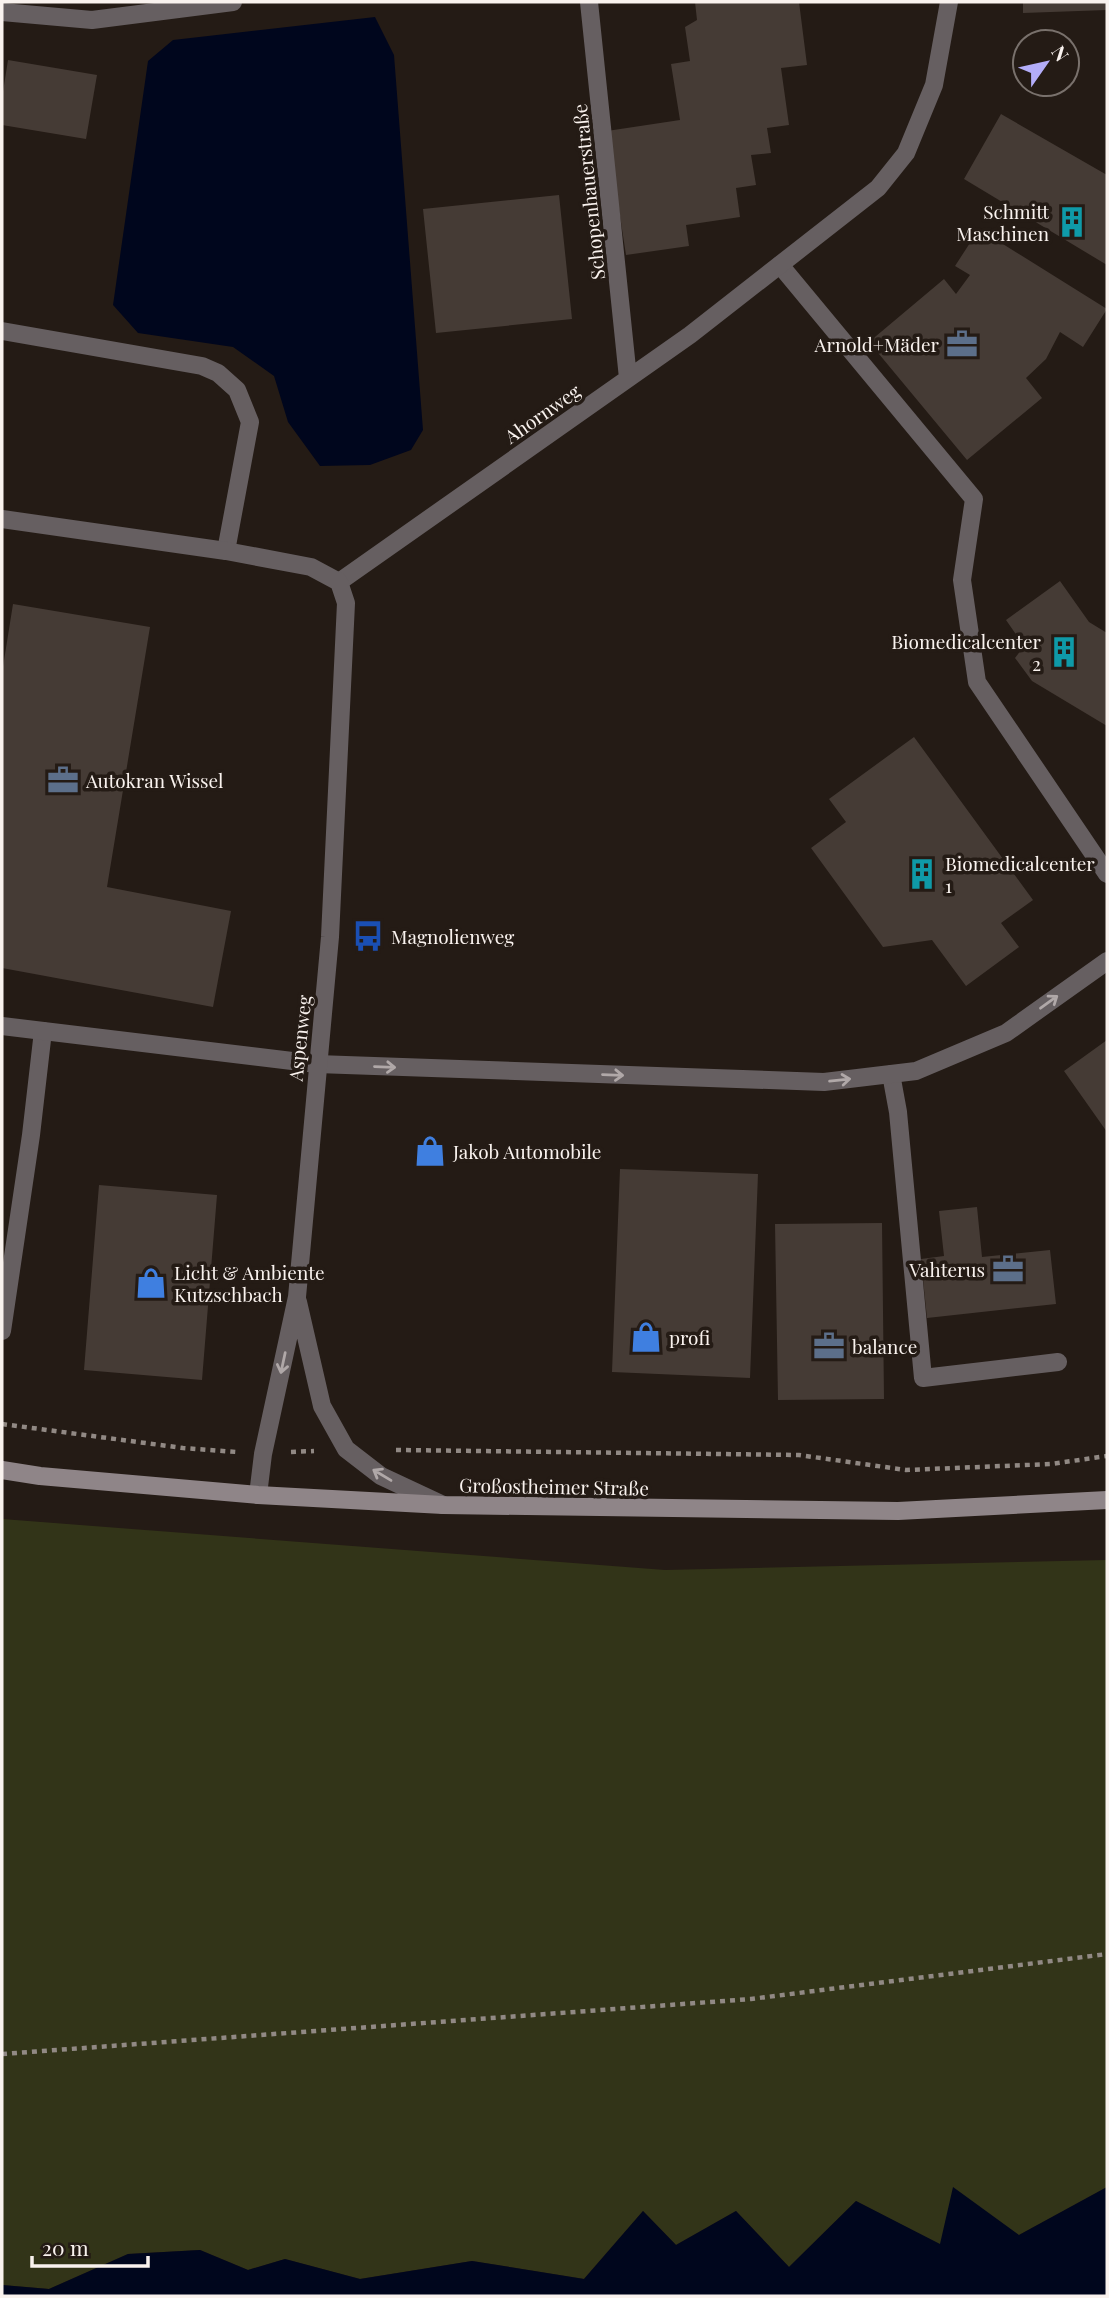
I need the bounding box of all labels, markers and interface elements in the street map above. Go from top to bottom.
north arrow [1011,28,1081,98]
text: N [1046,40,1076,66]
street label: Schopenhauerstraße [566,103,610,281]
place label: Schmitt Maschinen [956,198,1050,246]
building icon: Schmitt Maschinen [1055,205,1089,239]
office icon: Arnold+Mäder [945,327,979,361]
place label: Arnold+Mäder [814,331,940,357]
street label: Ahornweg [498,377,585,449]
place label: Biomedicalcenter 2 [891,628,1042,676]
building icon: Biomedicalcenter 2 [1047,635,1081,669]
office icon: Autokran Wissel [46,763,80,797]
place label: Autokran Wissel [85,767,224,793]
place label: Biomedicalcenter 1 [945,850,1095,898]
building icon: Biomedicalcenter 1 [905,857,939,891]
bus stop icon: Magnolienweg [351,919,385,953]
place label: Magnolienweg [391,923,514,949]
street label: Aspenweg [281,994,316,1083]
one-way arrow [1039,995,1058,1009]
one-way arrow [374,1060,397,1073]
one-way arrow [601,1068,624,1081]
one-way arrow [828,1074,851,1087]
shop icon: Jakob Automobile [413,1134,447,1168]
place label: Jakob Automobile [452,1138,601,1164]
office icon: Vahterus [991,1252,1025,1286]
place label: Vahterus [908,1256,985,1282]
place label: Licht & Ambiente Kutzschbach [174,1259,325,1307]
shop icon: Licht & Ambiente Kutzschbach [134,1266,168,1300]
shop icon: profi [629,1320,663,1354]
place label: profi [669,1324,711,1350]
office icon: balance [812,1329,846,1363]
place label: balance [852,1333,917,1359]
one-way arrow [275,1351,289,1374]
one-way arrow [373,1468,393,1482]
street label: Großostheimer Straße [459,1471,649,1501]
scale bar [32,2224,147,2268]
text: 20 m [42,2233,89,2261]

